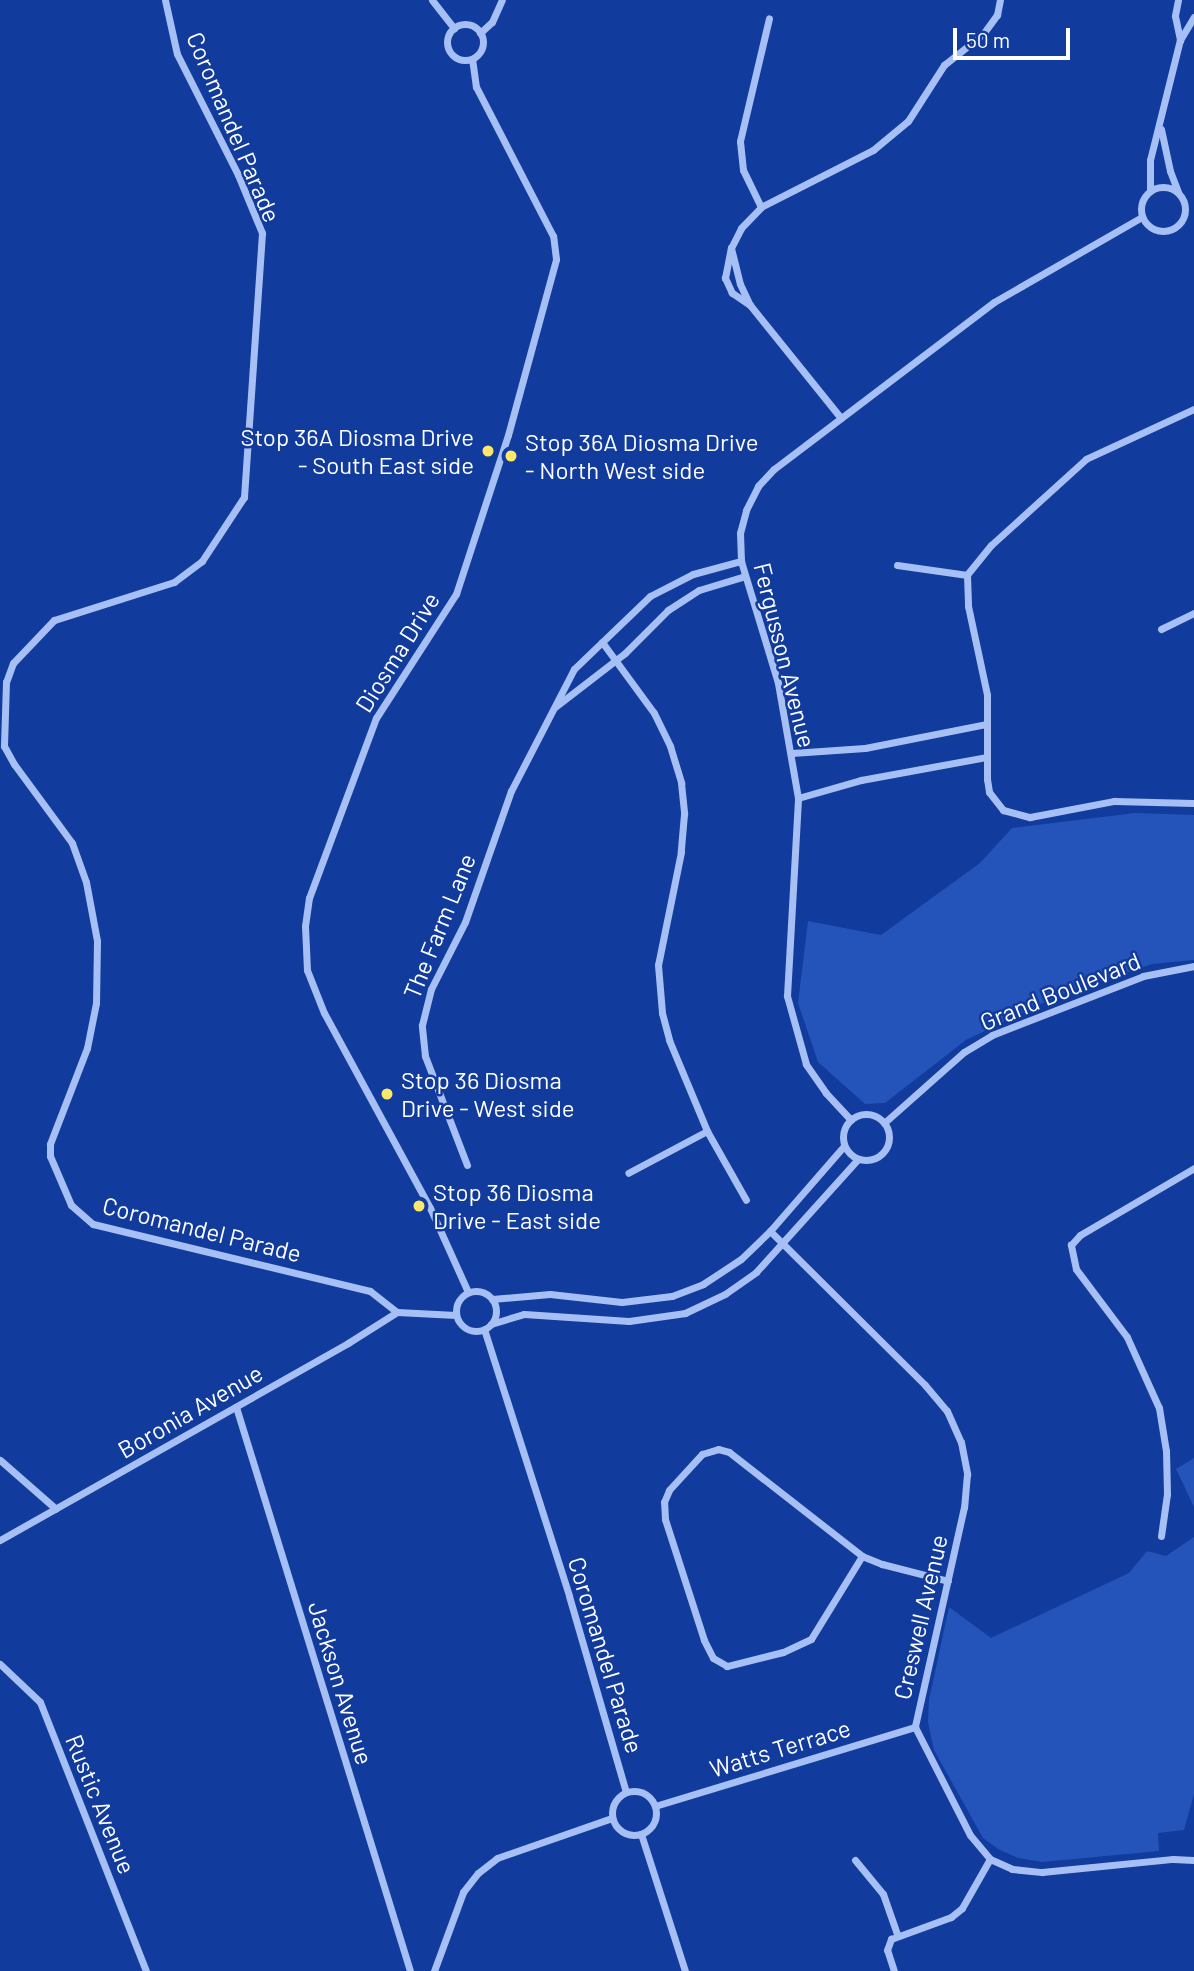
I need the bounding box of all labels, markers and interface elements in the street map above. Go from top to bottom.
scale bar [956,14,1073,58]
text: 50 m [966,27,1010,52]
street label: Coromandel Parade [181,28,287,226]
place label: Stop 36A Diosma Drive - South East side [240,423,474,479]
place label: Stop 36A Diosma Drive - North West side [525,428,759,484]
marker: Stop 36A Diosma Drive - South East side [480,443,496,459]
marker: Stop 36A Diosma Drive - North West side [503,448,519,464]
street label: Fergusson Avenue [748,560,822,750]
street label: Diosma Drive [349,587,445,717]
street label: The Farm Lane [397,849,481,1003]
street label: Grand Boulevard [976,946,1144,1036]
place label: Stop 36 Diosma Drive - West side [401,1066,575,1122]
marker: Stop 36 Diosma Drive - West side [379,1086,395,1102]
place label: Stop 36 Diosma Drive - East side [433,1178,601,1234]
street label: Coromandel Parade [100,1190,304,1268]
marker: Stop 36 Diosma Drive - East side [411,1198,427,1214]
street label: Boronia Avenue [113,1358,267,1464]
street label: Creswell Avenue [887,1532,953,1702]
street label: Coromandel Parade [562,1553,650,1757]
street label: Jackson Avenue [303,1598,379,1768]
street label: Watts Terrace [706,1713,854,1783]
street label: Rustic Avenue [60,1730,142,1878]

